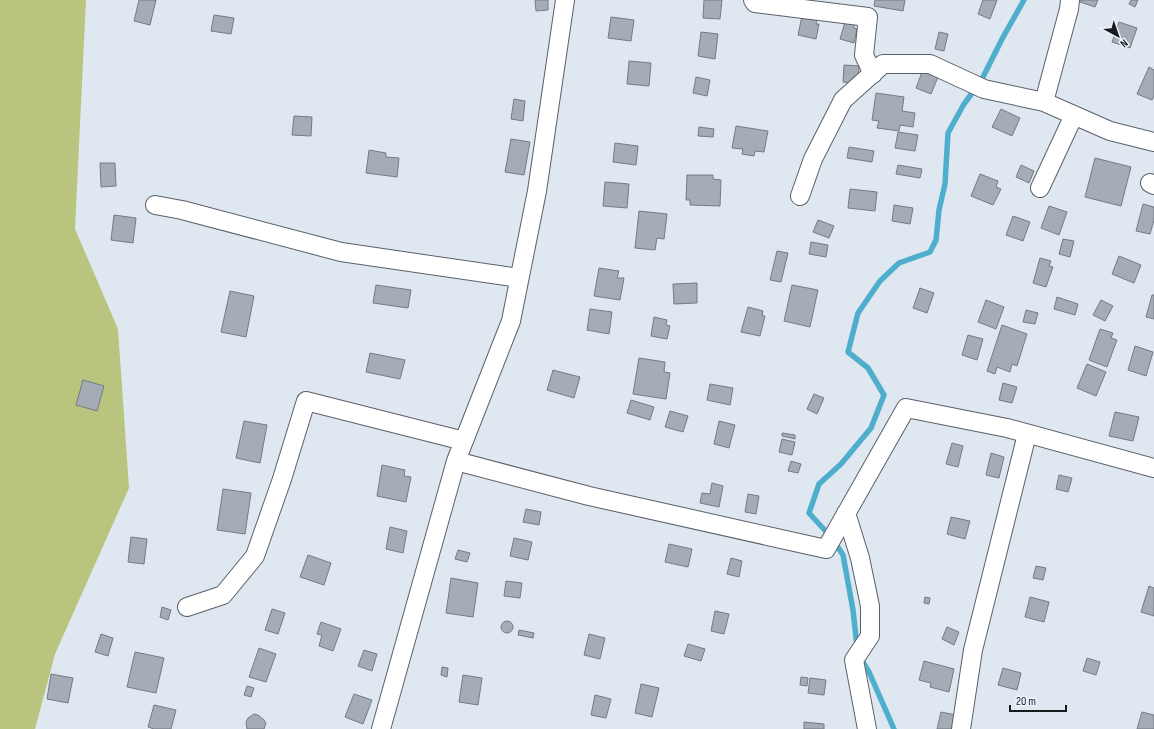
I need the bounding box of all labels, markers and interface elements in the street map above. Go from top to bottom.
north arrow [1098,16,1138,56]
text: N [1118,36,1131,50]
scale bar [1010,687,1066,713]
text: 20 m [1016,694,1036,709]

